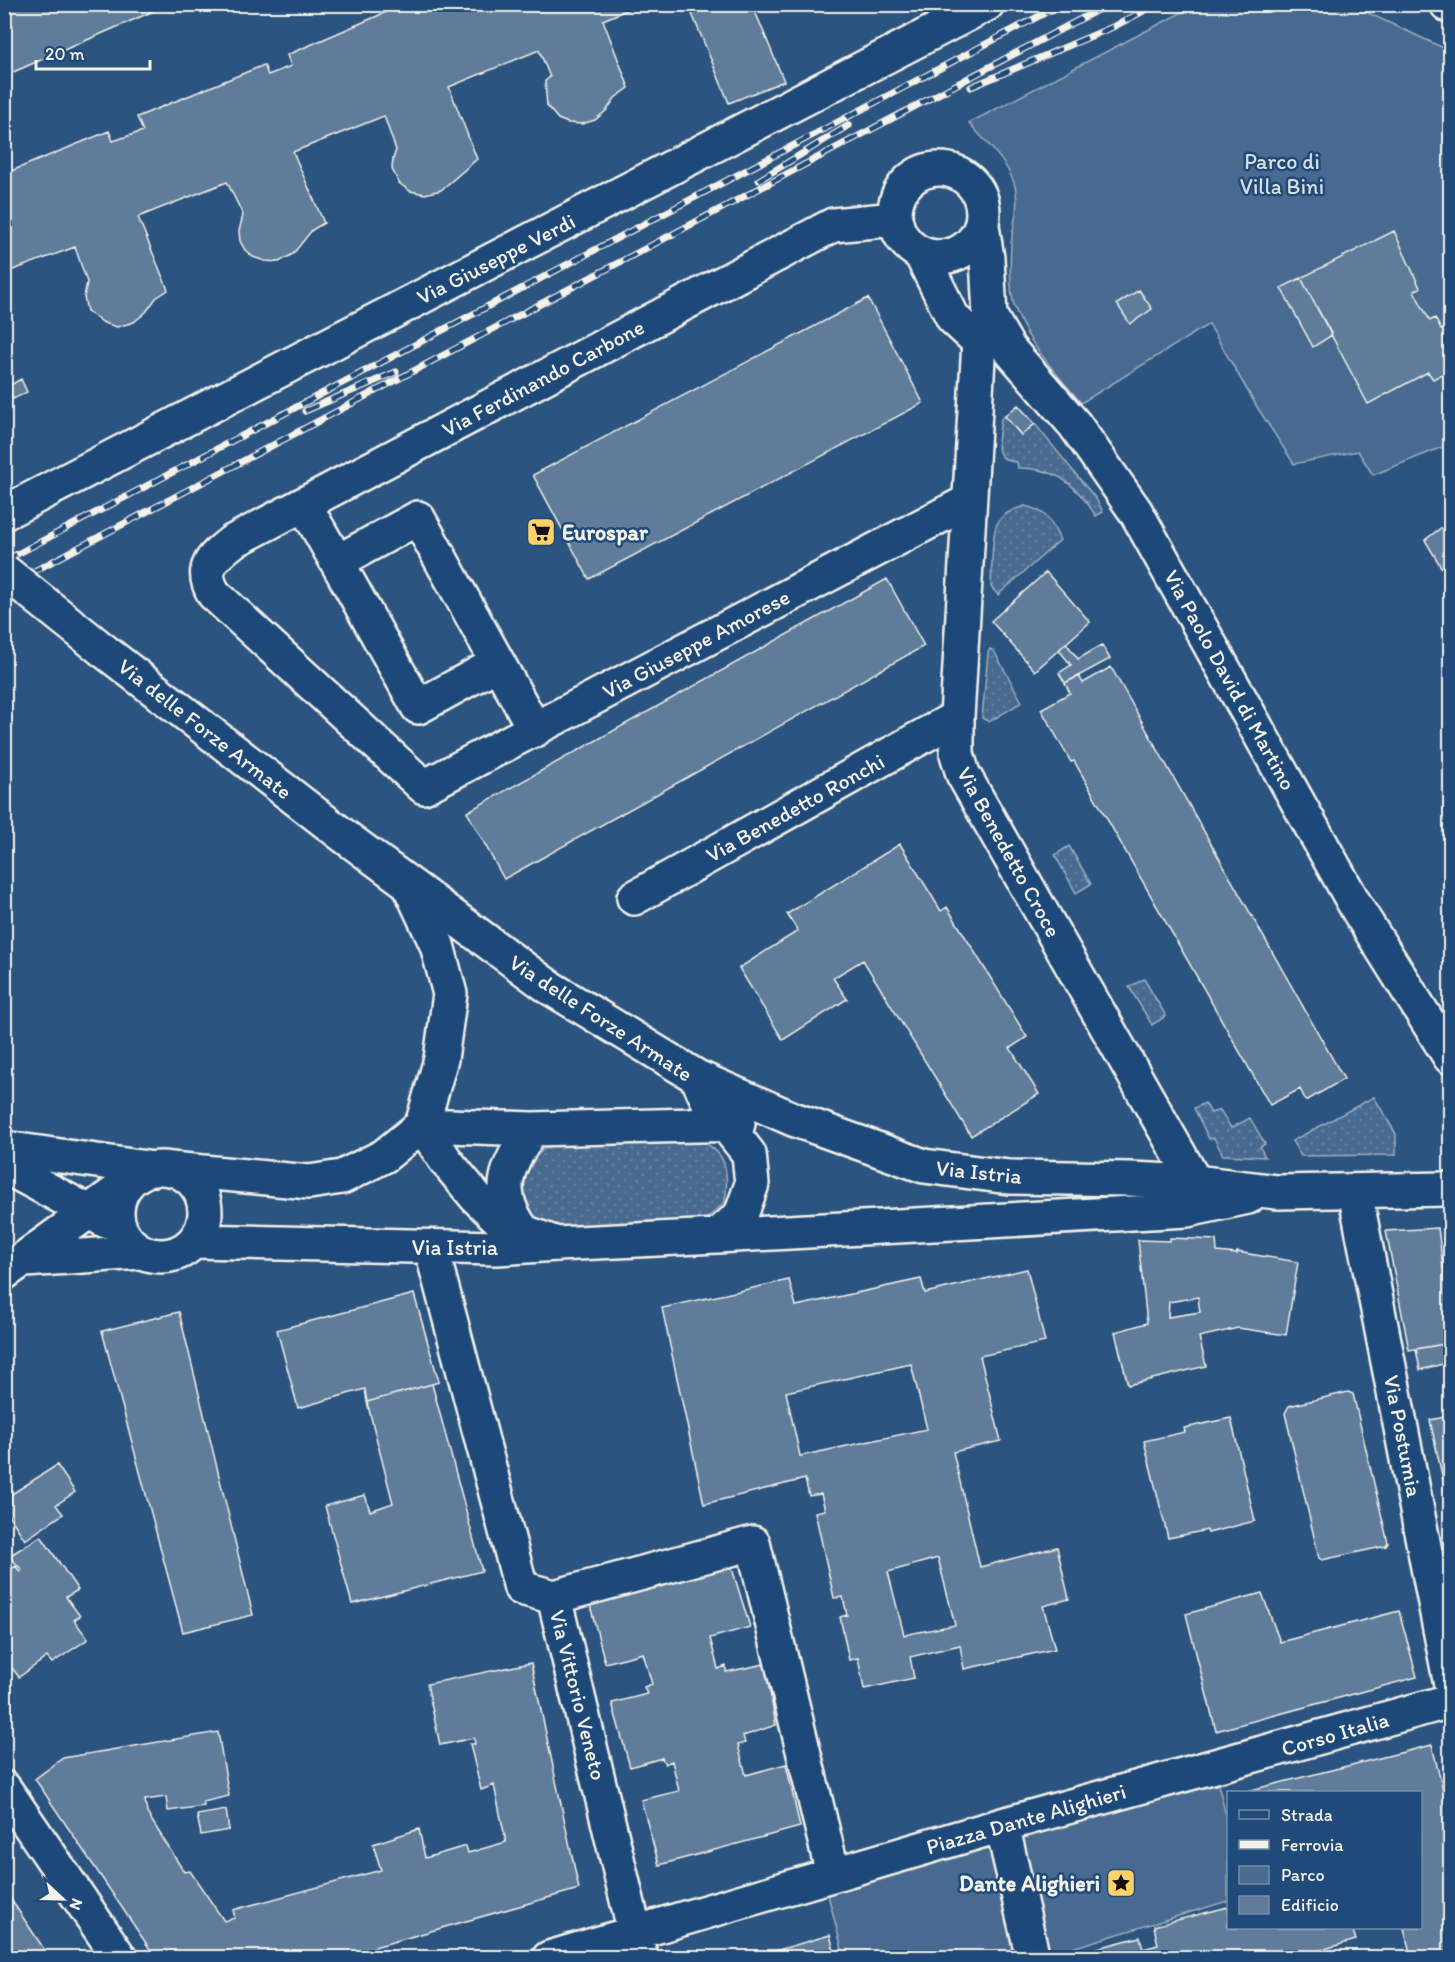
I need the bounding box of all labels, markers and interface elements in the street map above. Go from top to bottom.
scale bar [36,33,150,71]
text: 20 m [45,43,85,65]
park label: Parco di Villa Bini [1240,148,1324,200]
street label: Via Giuseppe Verdi [412,207,580,311]
street label: Via Ferdinando Carbone [437,313,649,443]
supermarket icon: Eurospar [525,516,557,548]
place label: Eurospar [562,519,649,546]
street label: Via Paolo David di Martino [1158,565,1302,795]
street label: Via Giuseppe Amorese [598,583,794,705]
street label: Via delle Forze Armate [113,653,297,805]
street label: Via Benedetto Ronchi [701,748,889,868]
street label: Via Benedetto Croce [951,762,1067,942]
street label: Via delle Forze Armate [504,949,698,1087]
street label: Via Istria [935,1154,1024,1190]
street label: Via Istria [412,1234,499,1261]
street label: Via Postumia [1378,1373,1428,1500]
street label: Via Vittorio Veneto [544,1607,612,1783]
street label: Corso Italia [1278,1706,1392,1762]
street label: Piazza Dante Alighieri [923,1778,1129,1860]
legend [1227,1791,1422,1929]
text: Strada [1281,1804,1333,1826]
text: Ferrovia [1281,1834,1344,1856]
text: Parco [1281,1864,1325,1886]
place icon: Dante Alighieri [1105,1867,1137,1899]
north arrow [33,1869,93,1929]
place label: Dante Alighieri [959,1870,1100,1897]
text: Edificio [1281,1894,1339,1916]
text: N [66,1896,87,1913]

